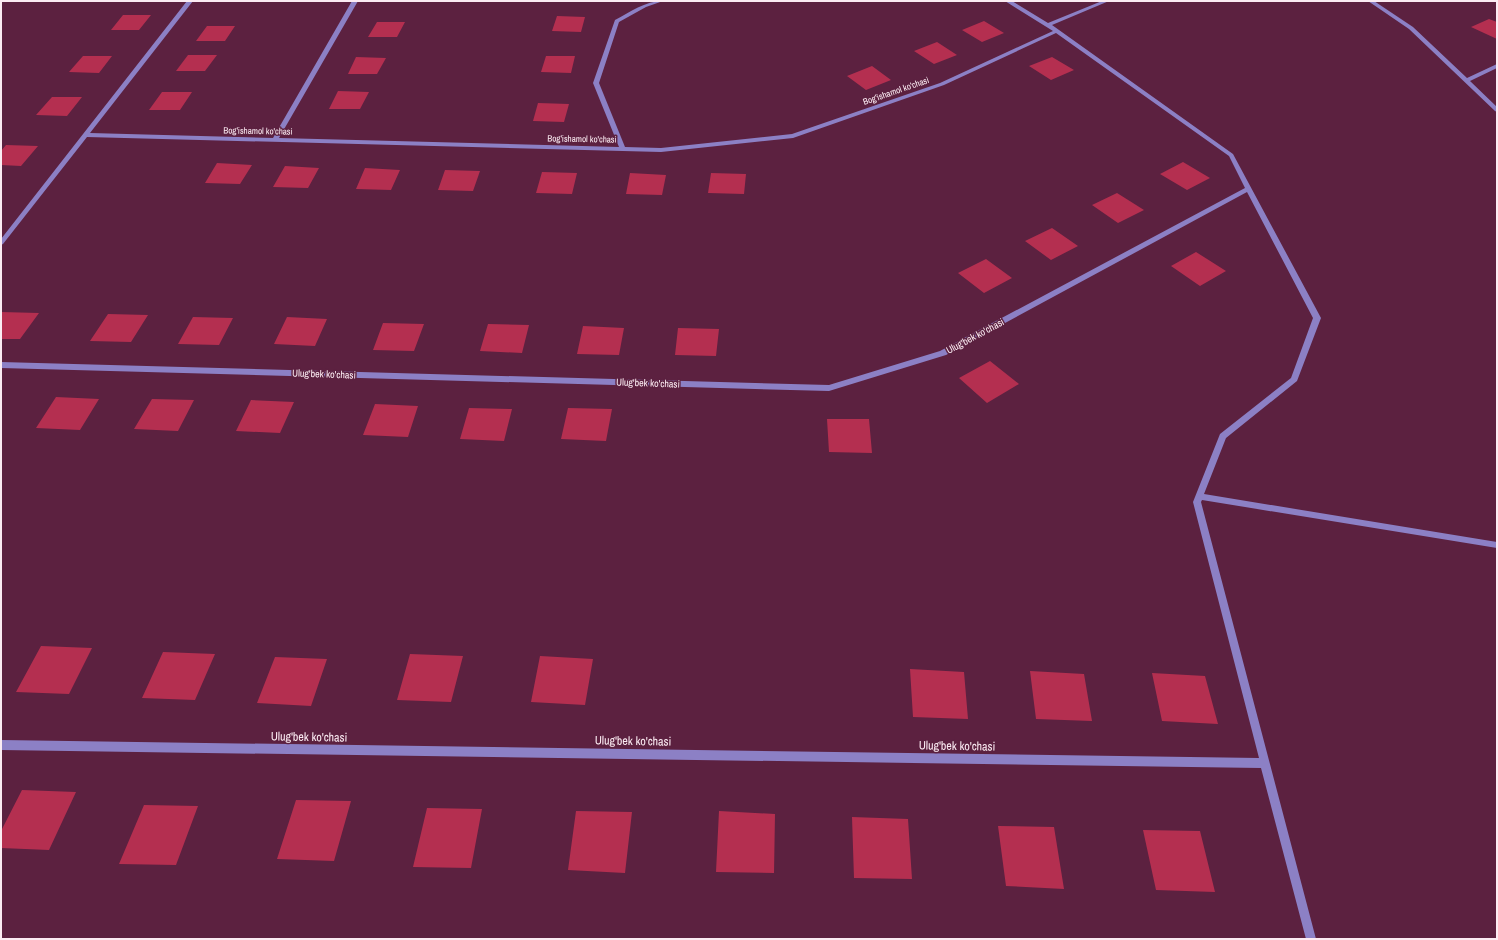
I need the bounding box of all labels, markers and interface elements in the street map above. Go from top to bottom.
street label: Bog'ishamol ko'chasi [861,74,931,108]
street label: Bog'ishamol ko'chasi [223,124,293,138]
street label: Bog'ishamol ko'chasi [547,132,617,146]
street label: Ulug'bek ko'chasi [944,315,1006,357]
street label: Ulug'bek ko'chasi [292,366,356,382]
street label: Ulug'bek ko'chasi [616,375,680,391]
street label: Ulug'bek ko'chasi [271,728,347,746]
street label: Ulug'bek ko'chasi [595,732,671,750]
street label: Ulug'bek ko'chasi [919,737,995,755]

